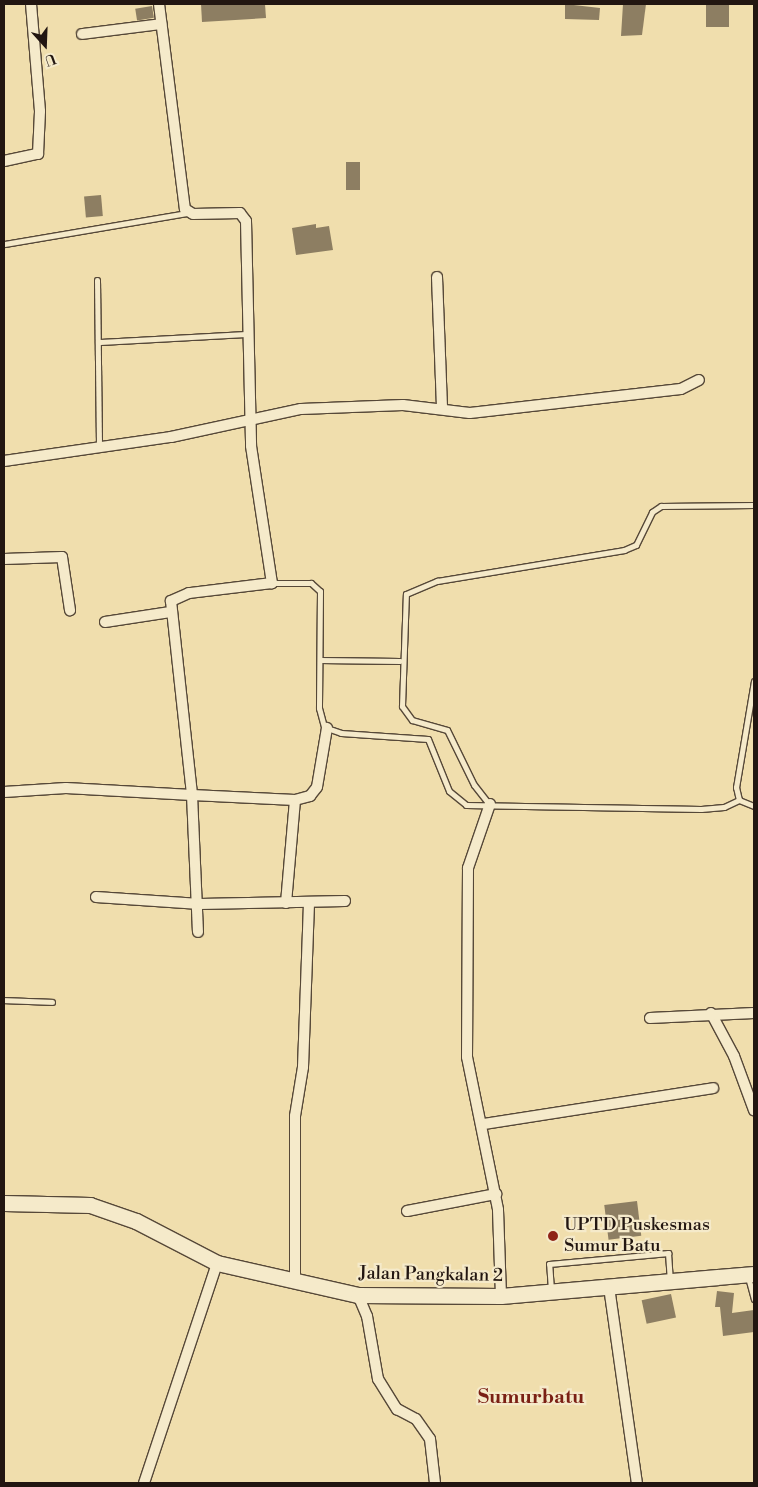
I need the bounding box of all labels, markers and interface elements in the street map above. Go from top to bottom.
north arrow [20,20,70,70]
text: U [42,49,58,69]
place label: UPTD Puskesmas Sumur Batu [564,1215,710,1258]
marker: UPTD Puskesmas Sumur Batu [546,1229,560,1243]
street label: Jalan Pangkalan 2 [359,1263,503,1287]
district label: Sumurbatu [478,1385,584,1409]

